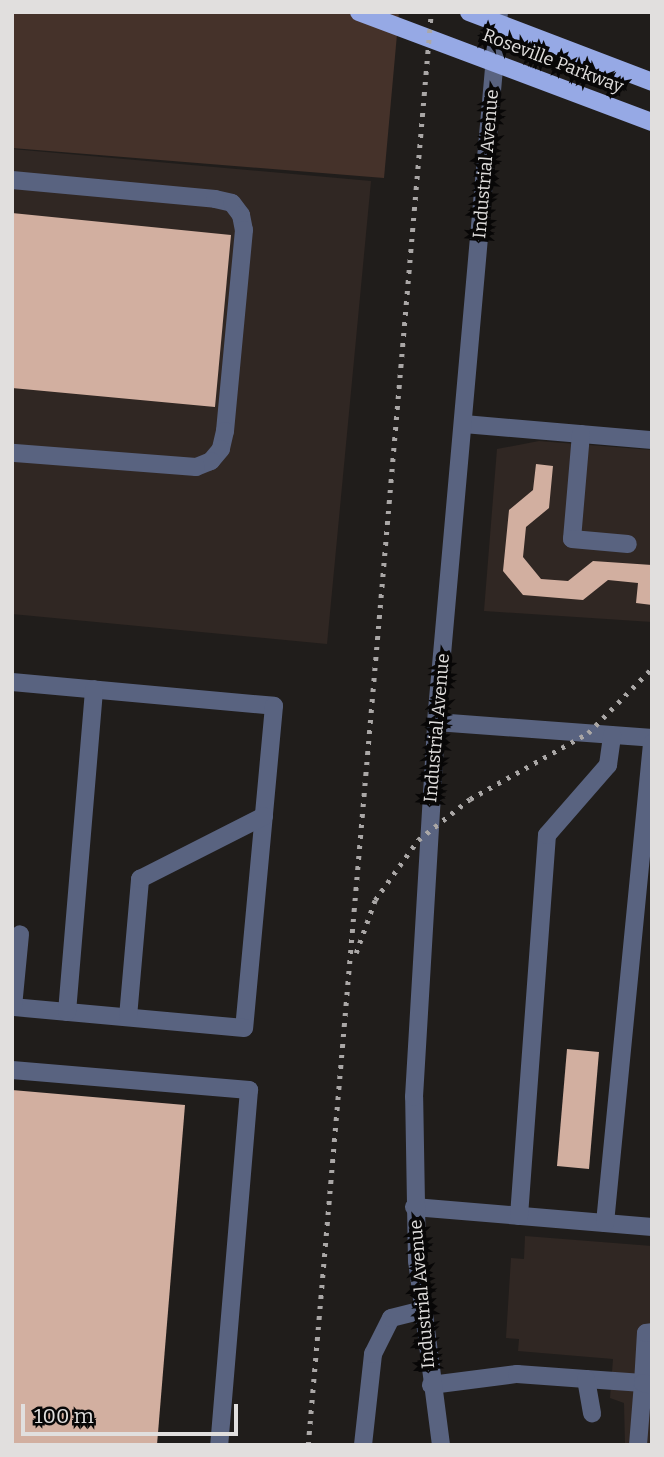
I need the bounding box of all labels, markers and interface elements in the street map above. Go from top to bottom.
street label: Roseville Parkway [480,24,626,98]
street label: Industrial Avenue [469,89,503,239]
street label: Industrial Avenue [420,653,454,803]
street label: Industrial Avenue [405,1219,439,1369]
scale bar [24,1390,242,1434]
text: 100 m [34,1403,94,1429]

